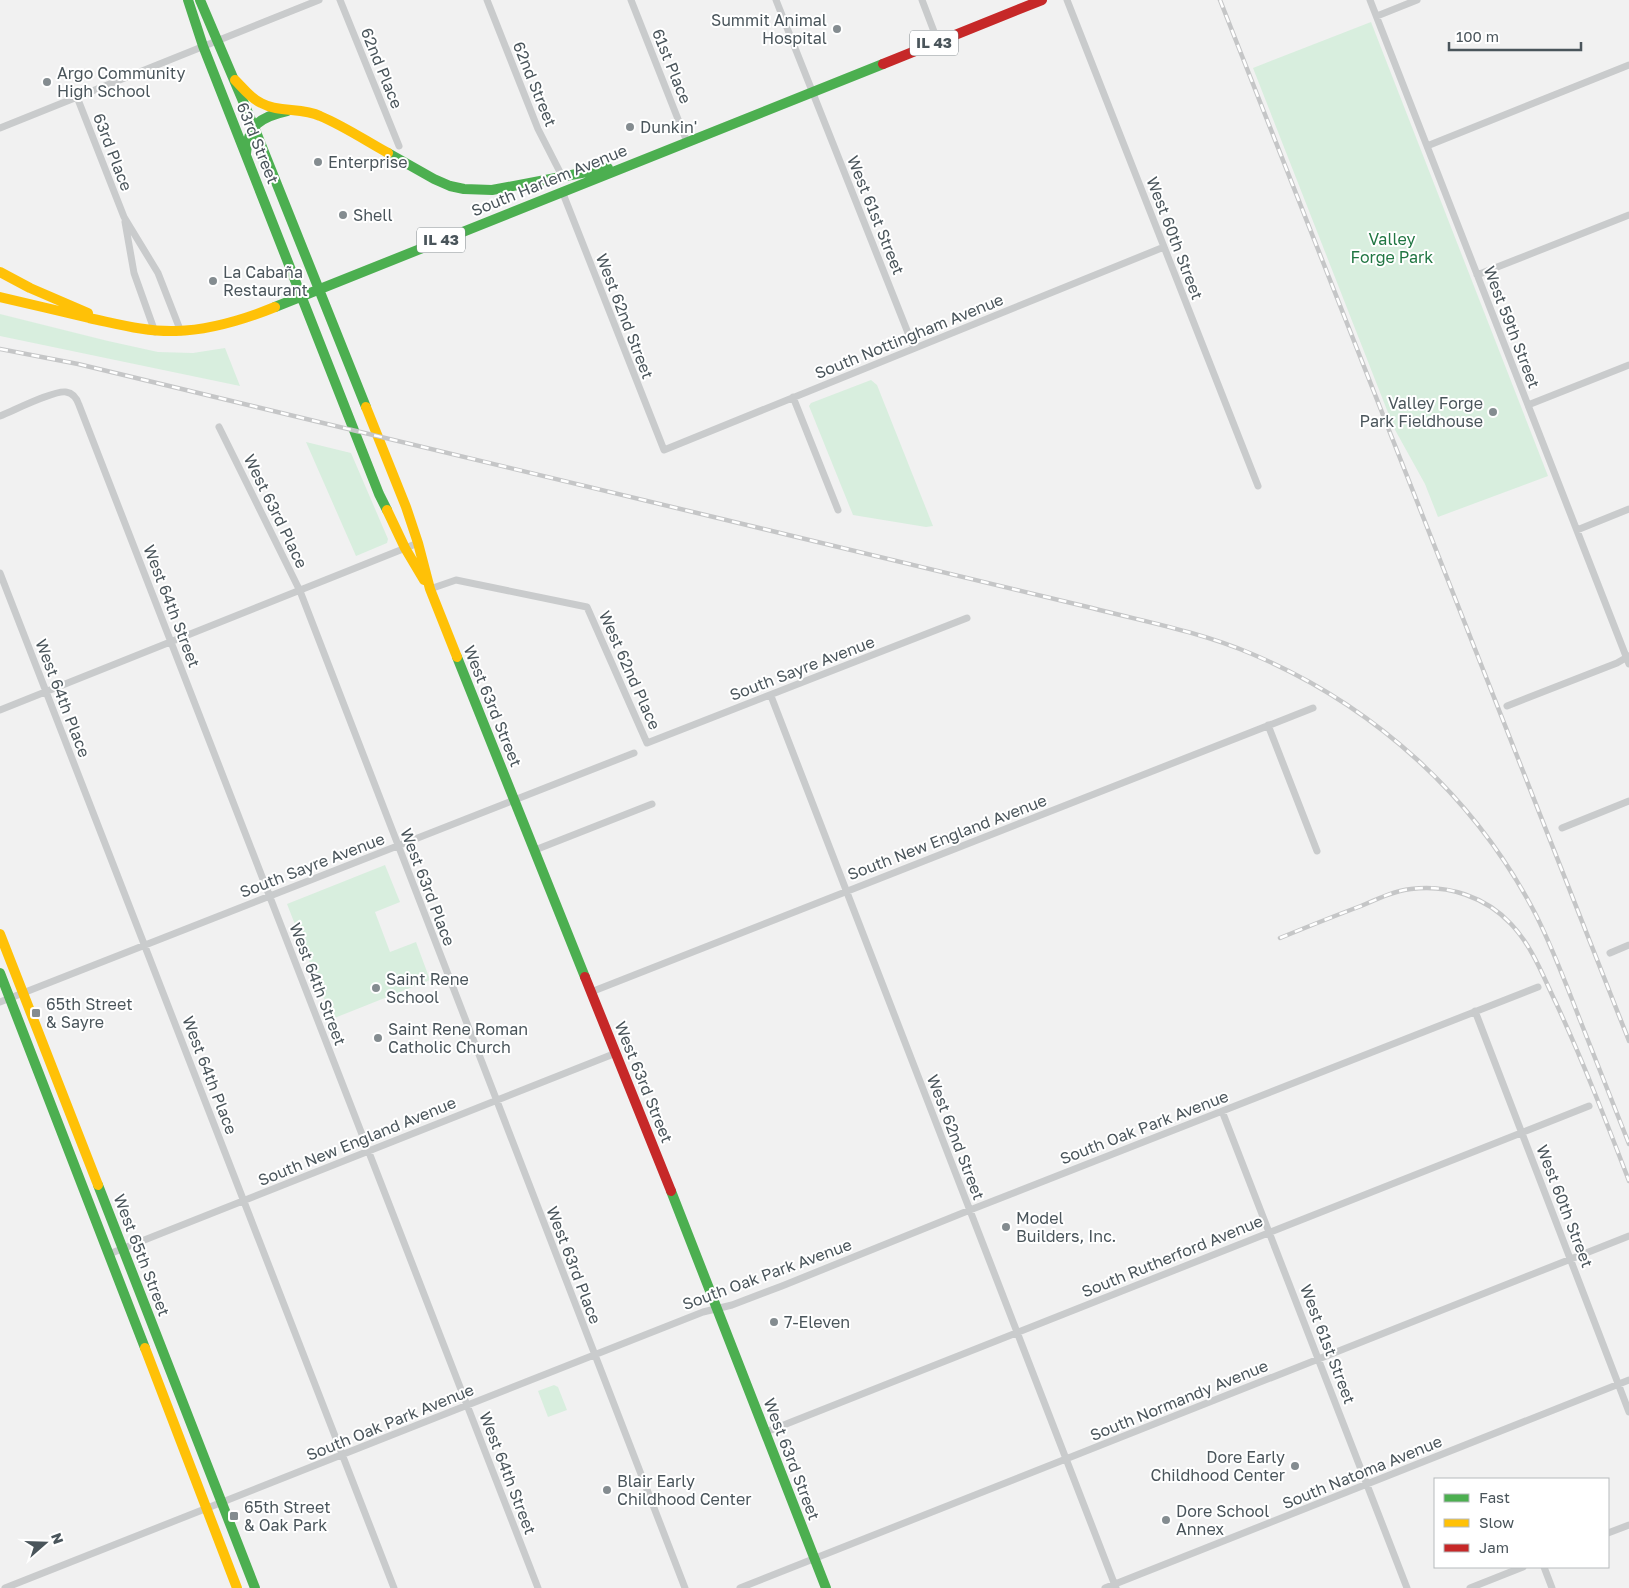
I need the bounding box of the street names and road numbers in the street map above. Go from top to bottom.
street label: 62nd Place [357,25,407,111]
street label: 61st Place [648,26,696,106]
road number: IL 43 [910,30,958,56]
street label: 62nd Street [509,39,561,129]
street label: 63rd Street [233,99,283,187]
street label: 63rd Place [89,110,137,194]
street label: South Harlem Avenue [468,140,630,220]
street label: West 61st Street [843,153,909,277]
street label: West 60th Street [1142,174,1208,302]
road number: IL 43 [417,228,465,252]
street label: West 62nd Street [592,250,658,382]
street label: West 59th Street [1479,263,1545,391]
street label: South Nottingham Avenue [812,289,1006,383]
street label: West 63rd Place [240,451,312,571]
street label: West 64th Street [139,542,205,670]
street label: West 62nd Place [595,607,665,733]
street label: South Sayre Avenue [727,631,877,705]
street label: West 64th Place [31,636,95,760]
street label: West 63rd Street [460,642,526,770]
street label: South New England Avenue [845,790,1049,884]
street label: West 63rd Place [396,825,460,949]
street label: South Sayre Avenue [237,828,387,902]
street label: West 64th Street [285,920,351,1048]
street label: West 64th Place [178,1013,242,1137]
street label: West 63rd Street [611,1018,677,1146]
street label: West 62nd Street [923,1071,989,1203]
street label: South Oak Park Avenue [1057,1086,1231,1168]
street label: South New England Avenue [255,1092,459,1190]
street label: West 60th Street [1532,1142,1598,1270]
street label: West 65th Street [109,1191,175,1319]
street label: West 63rd Place [542,1203,606,1327]
street label: South Rutherford Avenue [1078,1210,1266,1302]
street label: South Oak Park Avenue [680,1234,854,1314]
street label: West 61st Street [1296,1281,1360,1407]
street label: South Normandy Avenue [1087,1355,1271,1445]
street label: South Oak Park Avenue [303,1379,477,1465]
street label: West 63rd Street [760,1395,824,1523]
street label: West 64th Street [475,1409,541,1537]
street label: South Natoma Avenue [1279,1431,1445,1513]

